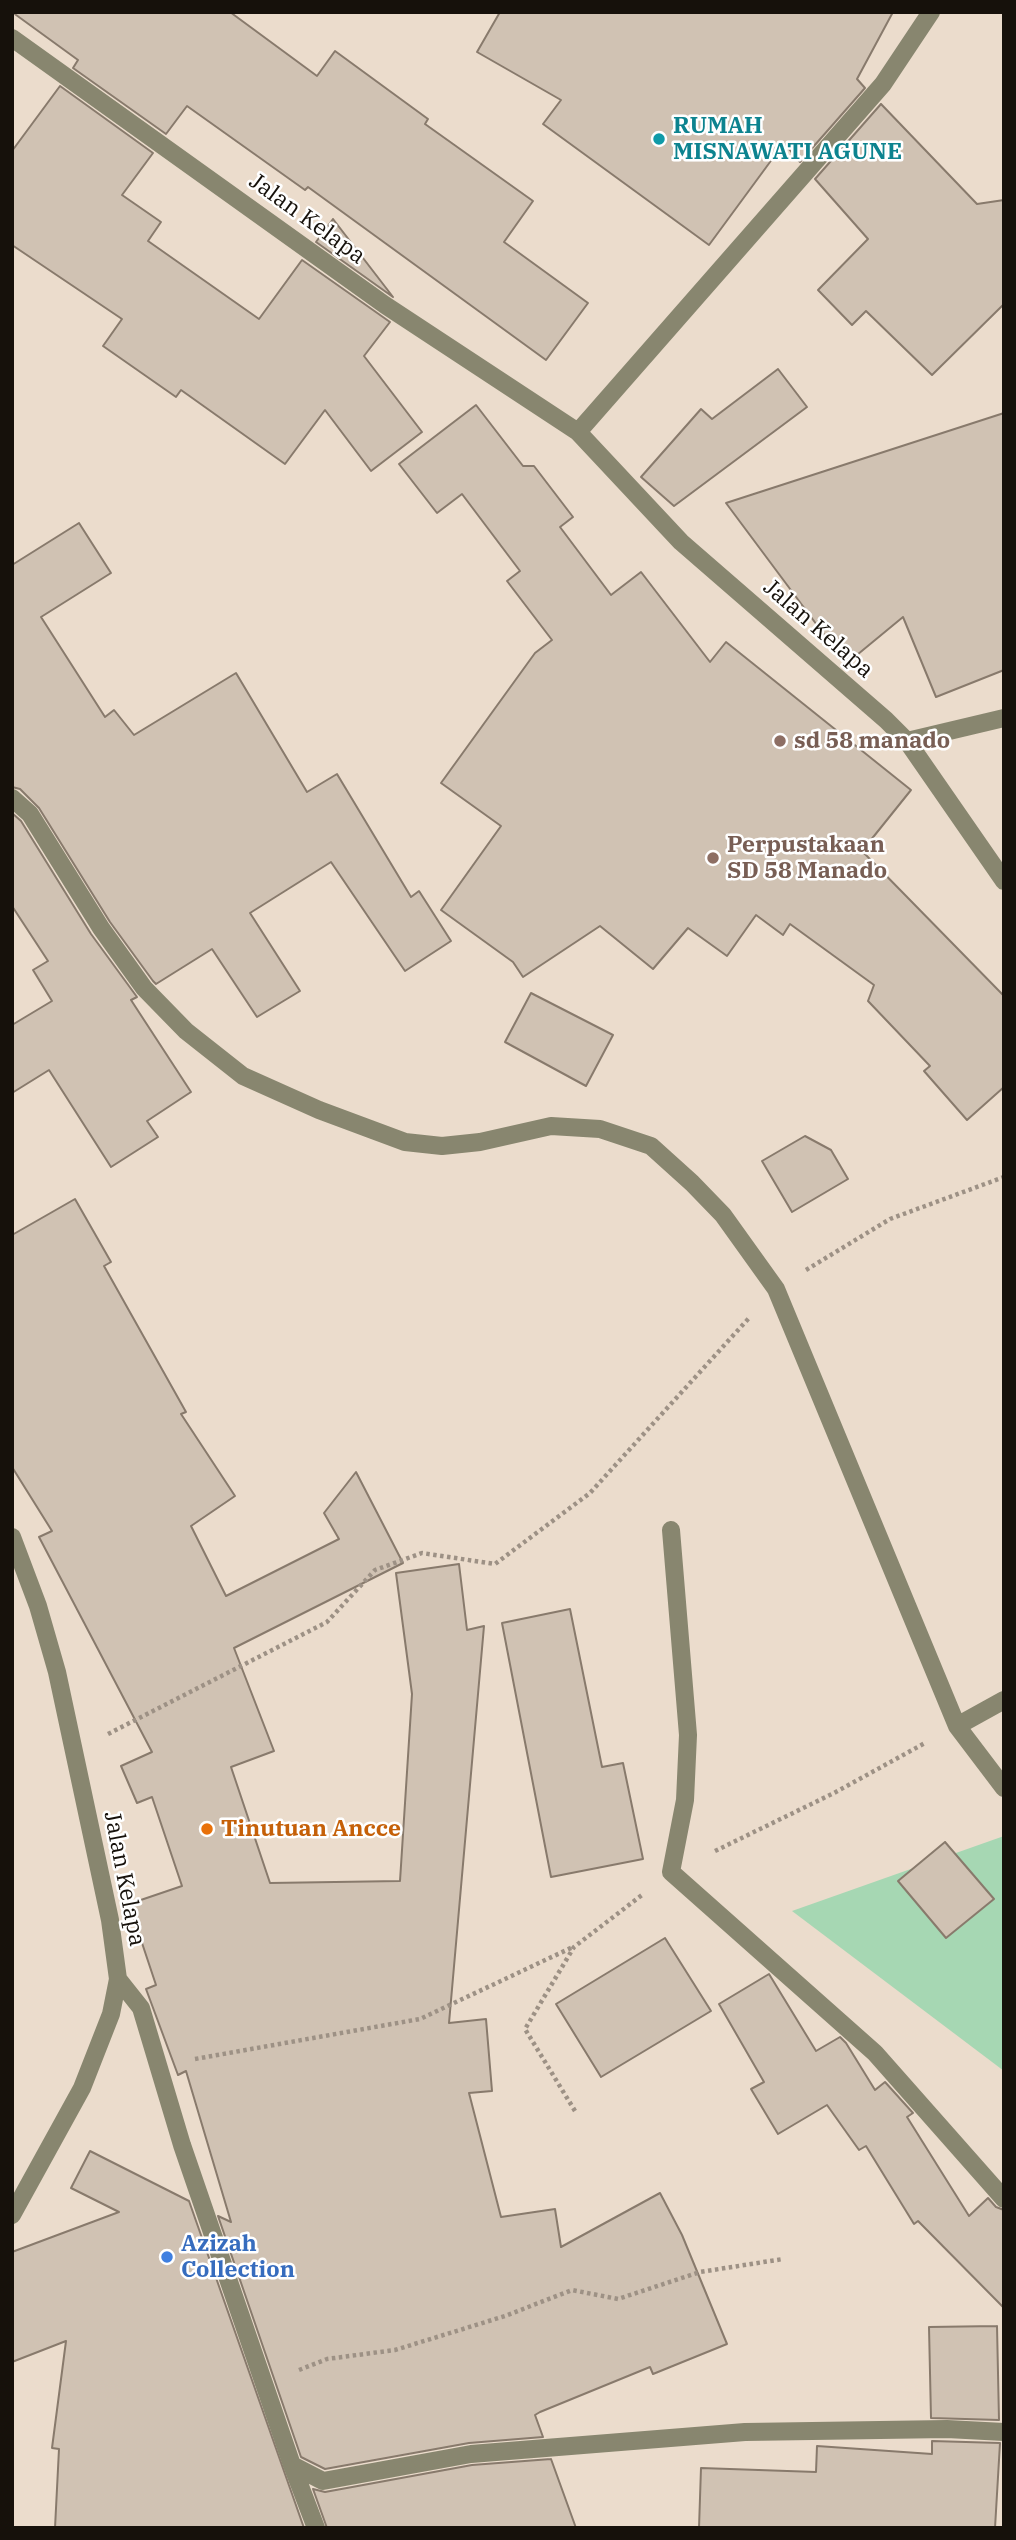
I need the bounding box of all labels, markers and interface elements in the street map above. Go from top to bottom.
place label: RUMAH MISNAWATI AGUNE [673,112,902,166]
marker: RUMAH MISNAWATI AGUNE [651,131,667,147]
street label: Jalan Kelapa [244,168,370,270]
street label: Jalan Kelapa [757,574,879,684]
place label: sd 58 manado [794,727,950,755]
marker: sd 58 manado [772,733,788,749]
place label: Perpustakaan SD 58 Manado [727,831,887,885]
marker: Perpustakaan SD 58 Manado [705,850,721,866]
street label: Jalan Kelapa [97,1809,151,1949]
place label: Tinutuan Ancce [221,1815,401,1843]
marker: Tinutuan Ancce [199,1821,215,1837]
place label: Azizah Collection [181,2230,295,2284]
marker: Azizah Collection [159,2249,175,2265]

